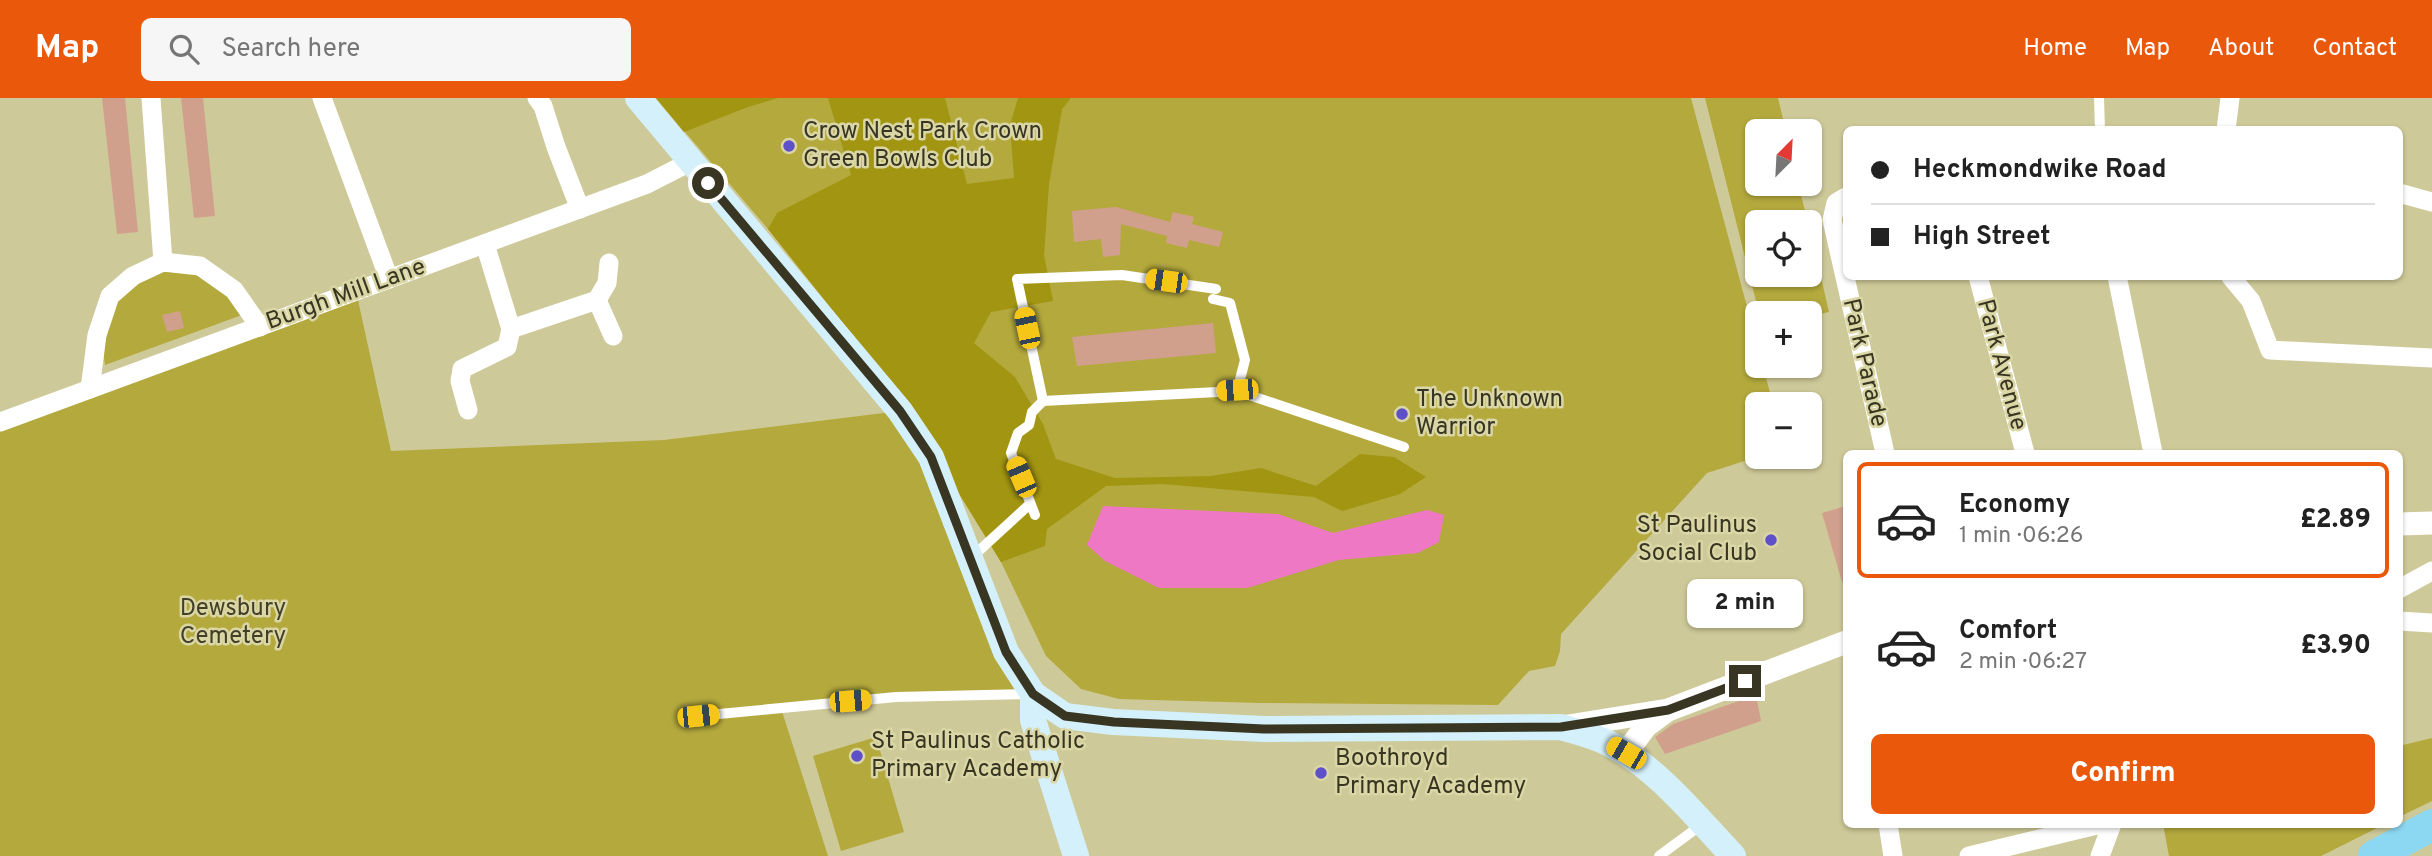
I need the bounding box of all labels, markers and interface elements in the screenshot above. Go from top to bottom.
search box [141,18,631,81]
text: Map [35,28,99,70]
icon: search [165,30,203,68]
text: Search here [221,33,360,66]
text: Home [2023,34,2087,64]
text: Map [2125,34,2170,64]
text: About [2208,34,2274,64]
text: Contact [2312,34,2397,64]
place label: Crow Nest Park Crown Green Bowls Club [803,117,1042,175]
north arrow [1745,119,1822,196]
map controls [1745,119,1822,469]
marker: Crow Nest Park Crown Green Bowls Club [781,138,797,154]
text: Heckmondwike Road [1913,154,2167,187]
route start [692,167,724,199]
button: locate [1745,210,1822,287]
text: High Street [1913,221,2051,254]
street label: Burgh Mill Lane [262,252,430,338]
car [1144,268,1189,294]
street label: Park Parade [1835,296,1893,430]
street label: Park Avenue [1969,296,2033,434]
button: + [1745,301,1822,378]
car [1013,305,1042,351]
car [1216,378,1259,402]
place label: The Unknown Warrior [1416,385,1563,443]
button: − [1745,392,1822,469]
marker: The Unknown Warrior [1394,406,1410,422]
car [1004,454,1039,500]
icon: car [1875,489,1938,552]
text: Economy [1959,489,2070,522]
text: £2.89 [2300,504,2371,537]
place label: St Paulinus Social Club [1637,511,1757,569]
text: 1 min · 06:26 [1959,522,2084,551]
marker: St Paulinus Social Club [1763,532,1779,548]
callout: 2 min [1687,580,1803,628]
text: 2 min [1715,589,1775,618]
park label: Dewsbury Cemetery [180,594,286,652]
icon: car [1875,615,1938,678]
text: Comfort [1959,615,2057,648]
text: £3.90 [2300,630,2371,663]
text: 2 min · 06:27 [1959,648,2087,677]
route end [1729,665,1761,697]
car [829,689,872,713]
car [677,703,720,729]
place label: St Paulinus Catholic Primary Academy [871,727,1085,785]
car [1603,733,1650,773]
button: Confirm [1871,734,2375,814]
place label: Boothroyd Primary Academy [1335,744,1526,802]
marker: St Paulinus Catholic Primary Academy [849,748,865,764]
marker: Boothroyd Primary Academy [1313,765,1329,781]

